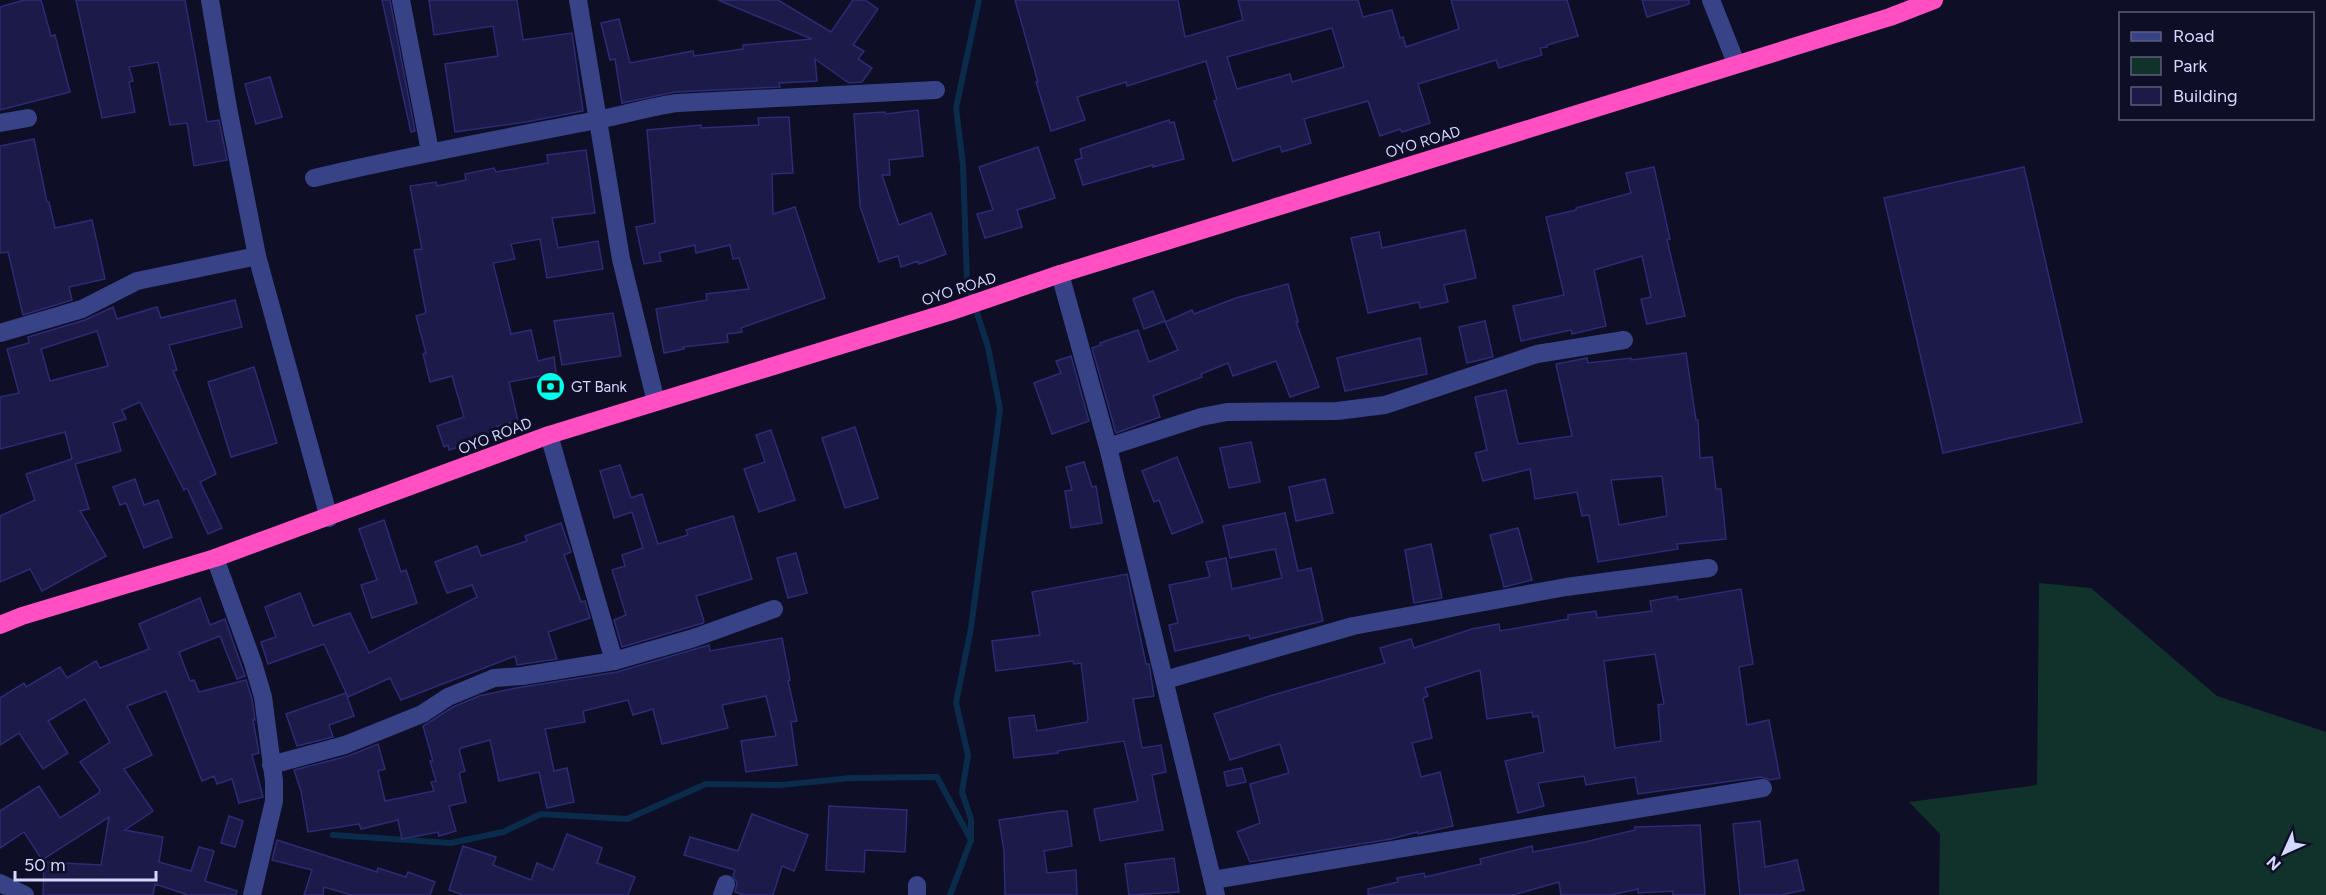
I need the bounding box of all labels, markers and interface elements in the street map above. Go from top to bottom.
legend [2119,12,2314,120]
text: Road [2173,25,2214,47]
text: Park [2173,55,2208,77]
text: Building [2173,85,2238,107]
street label: OYO ROAD [1383,122,1463,162]
street label: OYO ROAD [919,268,999,310]
bank icon: GT Bank [534,371,566,403]
place label: GT Bank [571,378,628,396]
street label: OYO ROAD [456,414,534,458]
north arrow [2254,823,2314,883]
scale bar [15,844,156,882]
text: N [2263,852,2285,874]
text: 50 m [24,854,66,876]

